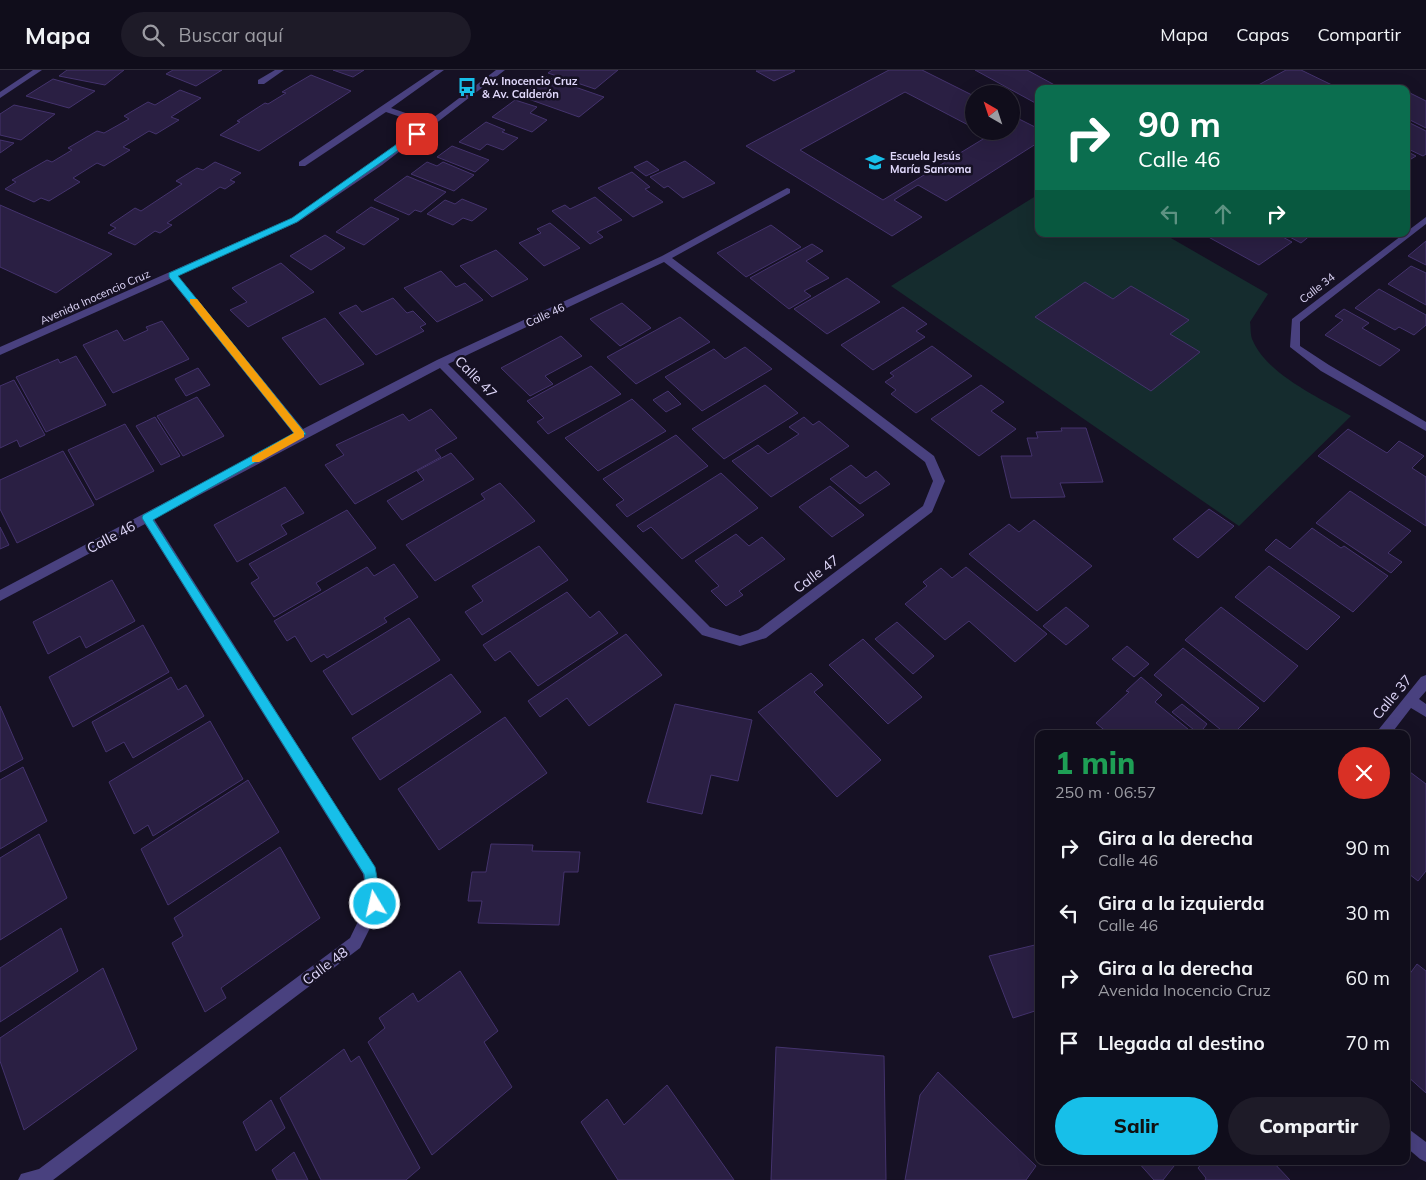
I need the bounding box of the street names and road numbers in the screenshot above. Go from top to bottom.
street label: Avenida Inocencio Cruz [38,266,152,328]
street label: Calle 34 [1296,270,1338,306]
street label: Calle 46 [523,300,567,330]
street label: Calle 47 [451,352,501,402]
street label: Calle 46 [84,517,138,557]
street label: Calle 47 [790,551,842,597]
street label: Calle 37 [1368,671,1416,723]
street label: Calle 48 [299,943,351,989]

